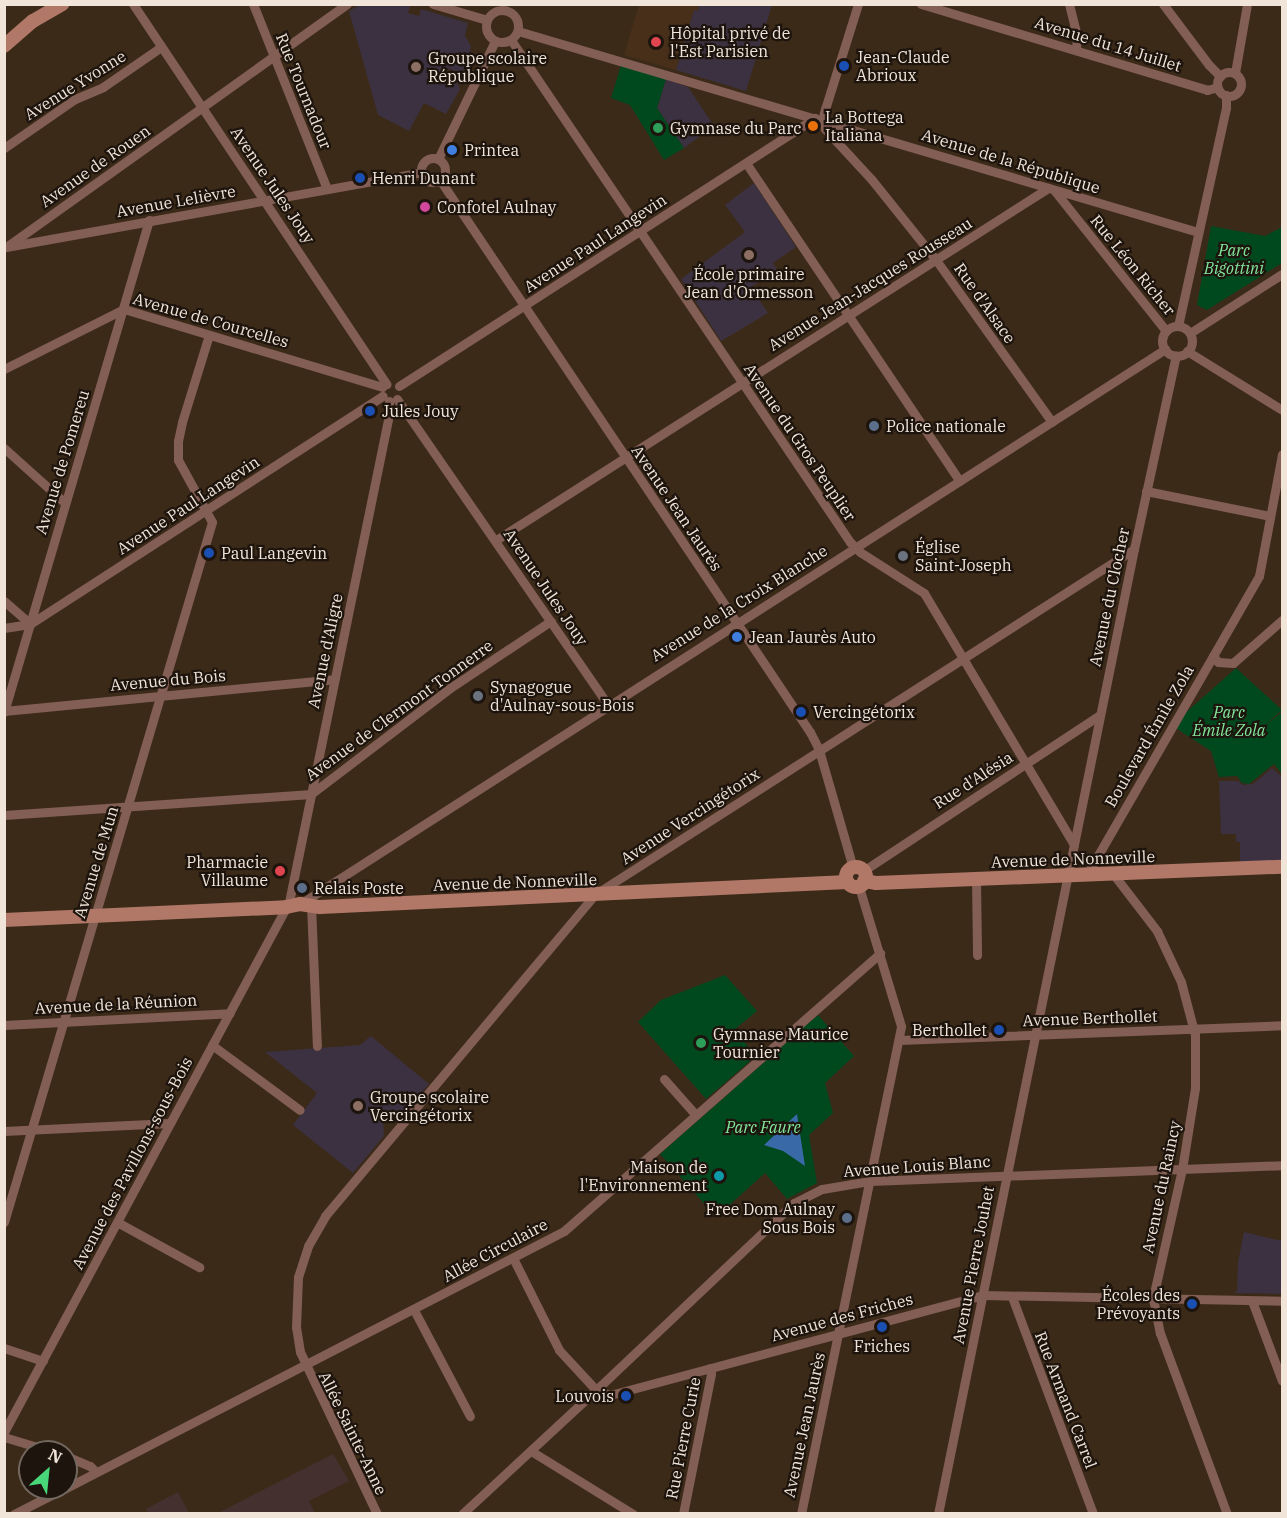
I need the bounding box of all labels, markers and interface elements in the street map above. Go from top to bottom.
street label: Avenue du 14 Juillet [1032,13,1184,75]
place label: Hôpital privé de l'Est Parisien [670,23,790,61]
street label: Rue Tournadour [272,30,336,152]
marker: Hôpital privé de l'Est Parisien [647,33,665,51]
street label: Avenue Yvonne [21,46,129,124]
place label: Jean-Claude Abrioux [856,47,950,85]
place label: Groupe scolaire République [428,48,547,86]
marker: Jean-Claude Abrioux [837,59,851,73]
marker: Groupe scolaire République [409,60,423,74]
place label: La Bottega Italiana [825,107,904,145]
place label: Gymnase du Parc [670,118,802,138]
marker: La Bottega Italiana [806,119,820,133]
street label: Avenue de Rouen [36,121,154,211]
marker: Gymnase du Parc [651,121,665,135]
street label: Avenue Jules Jouy [227,123,319,247]
street label: Avenue de la République [920,125,1102,197]
place label: Printea [464,140,519,160]
marker: Printea [445,143,459,157]
place label: Henri Dunant [372,168,475,188]
marker: Henri Dunant [353,171,367,185]
street label: Avenue Lelièvre [115,181,237,221]
street label: Avenue Paul Langevin [520,190,670,296]
place label: Confotel Aulnay [437,197,556,217]
marker: Confotel Aulnay [418,200,432,214]
street label: Rue Léon Richer [1087,211,1179,319]
street label: Avenue Jean-Jacques Rousseau [765,213,975,355]
park label: Parc Bigottini [1204,240,1264,278]
marker: École primaire Jean d'Ormesson [742,248,756,262]
street label: Rue d'Alsace [950,259,1020,347]
place label: École primaire Jean d'Ormesson [684,264,814,302]
street label: Avenue de Courcelles [131,289,291,351]
street label: Avenue du Gros Peuplier [740,360,860,524]
street label: Avenue de Pomereu [31,387,93,537]
place label: Jules Jouy [382,401,459,421]
marker: Jules Jouy [363,404,377,418]
place label: Police nationale [886,416,1006,436]
marker: Police nationale [867,419,881,433]
street label: Avenue Jean Jaurès [628,441,726,575]
street label: Avenue Paul Langevin [113,452,263,558]
street label: Avenue Jules Jouy [500,525,592,649]
street label: Avenue du Clocher [1085,526,1133,668]
place label: Église Saint-Joseph [915,537,1012,575]
street label: Avenue de la Croix Blanche [647,541,831,665]
place label: Paul Langevin [221,543,327,563]
marker: Paul Langevin [202,546,216,560]
marker: Église Saint-Joseph [896,549,910,563]
street label: Avenue d'Aligre [303,592,347,710]
place label: Jean Jaurès Auto [749,627,876,647]
marker: Jean Jaurès Auto [730,630,744,644]
street label: Avenue de Clermont Tonnerre [301,635,497,785]
street label: Boulevard Émile Zola [1100,662,1198,810]
street label: Avenue du Bois [109,665,227,695]
place label: Synagogue d'Aulnay-sous-Bois [490,677,634,715]
marker: Synagogue d'Aulnay-sous-Bois [471,689,485,703]
place label: Vercingétorix [813,702,915,722]
park label: Parc Émile Zola [1193,702,1265,740]
marker: Vercingétorix [794,705,808,719]
street label: Rue d'Alésia [930,747,1016,813]
street label: Avenue Vercingétorix [617,764,763,868]
street label: Avenue de Mun [70,804,122,920]
street label: Avenue de Nonneville [991,847,1155,871]
place label: Pharmacie Villaume [186,852,268,890]
marker: Pharmacie Villaume [273,864,287,878]
street label: Avenue de Nonneville [433,870,597,894]
place label: Relais Poste [314,878,404,898]
marker: Relais Poste [295,881,309,895]
street label: Avenue de la Réunion [34,990,198,1018]
street label: Avenue Berthollet [1022,1006,1158,1030]
place label: Berthollet [912,1020,987,1040]
marker: Berthollet [992,1023,1006,1037]
place label: Gymnase Maurice Tournier [713,1024,849,1062]
marker: Gymnase Maurice Tournier [694,1036,708,1050]
street label: Avenue des Pavillons-sous-Bois [68,1054,196,1272]
place label: Groupe scolaire Vercingétorix [370,1087,489,1125]
marker: Groupe scolaire Vercingétorix [351,1099,365,1113]
park label: Parc Faure [725,1117,801,1137]
street label: Avenue du Raincy [1138,1119,1184,1255]
street label: Avenue Louis Blanc [843,1151,991,1181]
place label: Maison de l'Environnement [580,1157,707,1195]
marker: Maison de l'Environnement [712,1169,726,1183]
street label: Avenue Pierre Jouhet [948,1184,998,1346]
place label: Free Dom Aulnay Sous Bois [705,1199,835,1237]
marker: Free Dom Aulnay Sous Bois [840,1211,854,1225]
street label: Allée Circulaire [439,1214,551,1286]
place label: Écoles des Prévoyants [1096,1285,1180,1323]
street label: Avenue des Friches [769,1289,915,1345]
marker: Écoles des Prévoyants [1185,1297,1199,1311]
marker: Friches [875,1320,889,1334]
street label: Rue Armand Carrel [1031,1329,1101,1471]
place label: Friches [854,1336,910,1356]
street label: Avenue Jean Jaurès [779,1351,829,1499]
street label: Allée Sainte-Anne [315,1368,391,1498]
street label: Rue Pierre Curie [662,1375,704,1501]
place label: Louvois [555,1386,614,1406]
marker: Louvois [619,1389,633,1403]
north arrow [18,1440,78,1500]
text: N [45,1444,65,1468]

